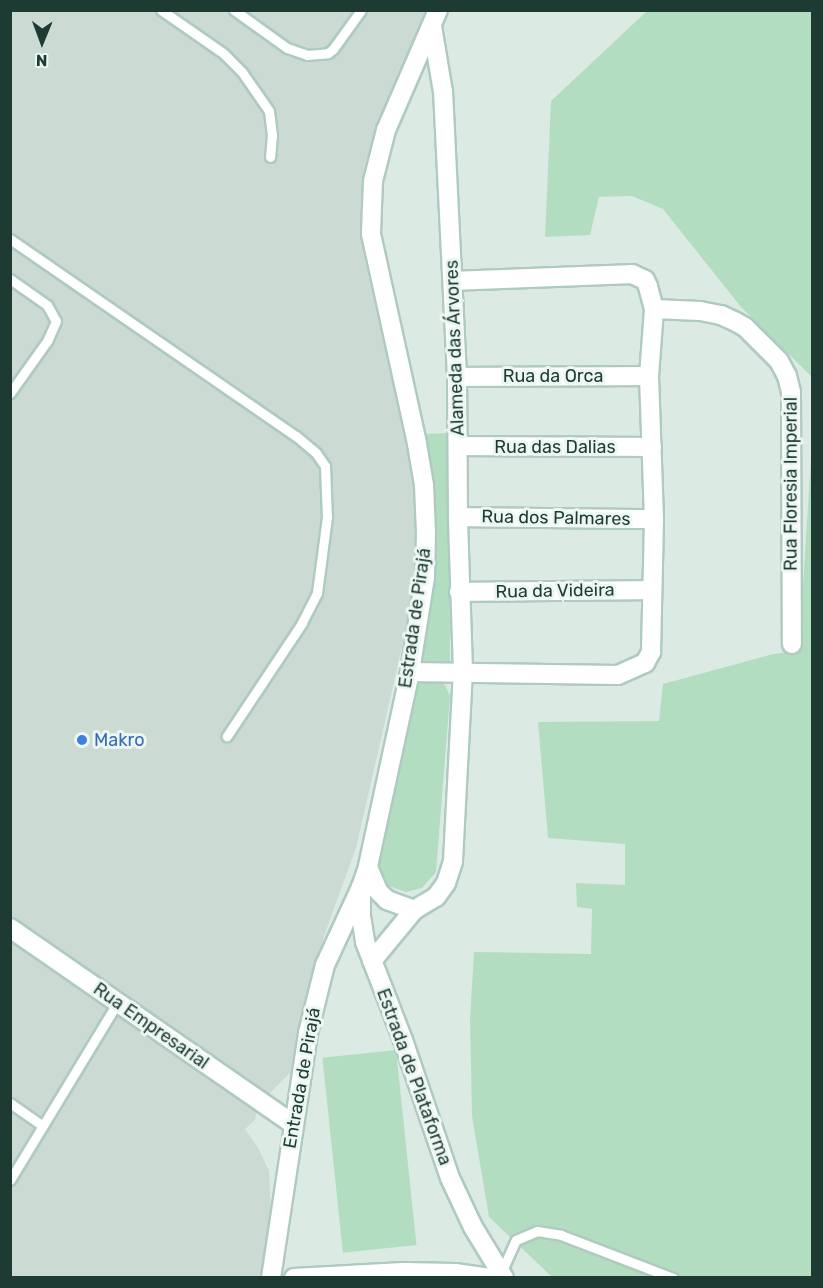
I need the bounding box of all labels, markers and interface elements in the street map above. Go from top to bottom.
north arrow [12,12,72,72]
text: N [36,51,48,70]
street label: Alameda das Árvores [441,259,469,437]
street label: Rua da Orca [503,365,603,387]
street label: Rua Floresia Imperial [780,397,802,571]
street label: Rua das Dalias [494,436,616,458]
street label: Rua dos Palmares [481,506,631,530]
street label: Estrada de Pirajá [394,547,436,689]
street label: Rua da Videira [495,579,615,603]
place label: Makro [94,729,145,751]
marker: Makro [75,733,89,747]
street label: Rua Empresarial [89,978,213,1074]
street label: Estrada de Plataforma [372,986,456,1168]
street label: Entrada de Pirajá [279,1006,325,1150]

